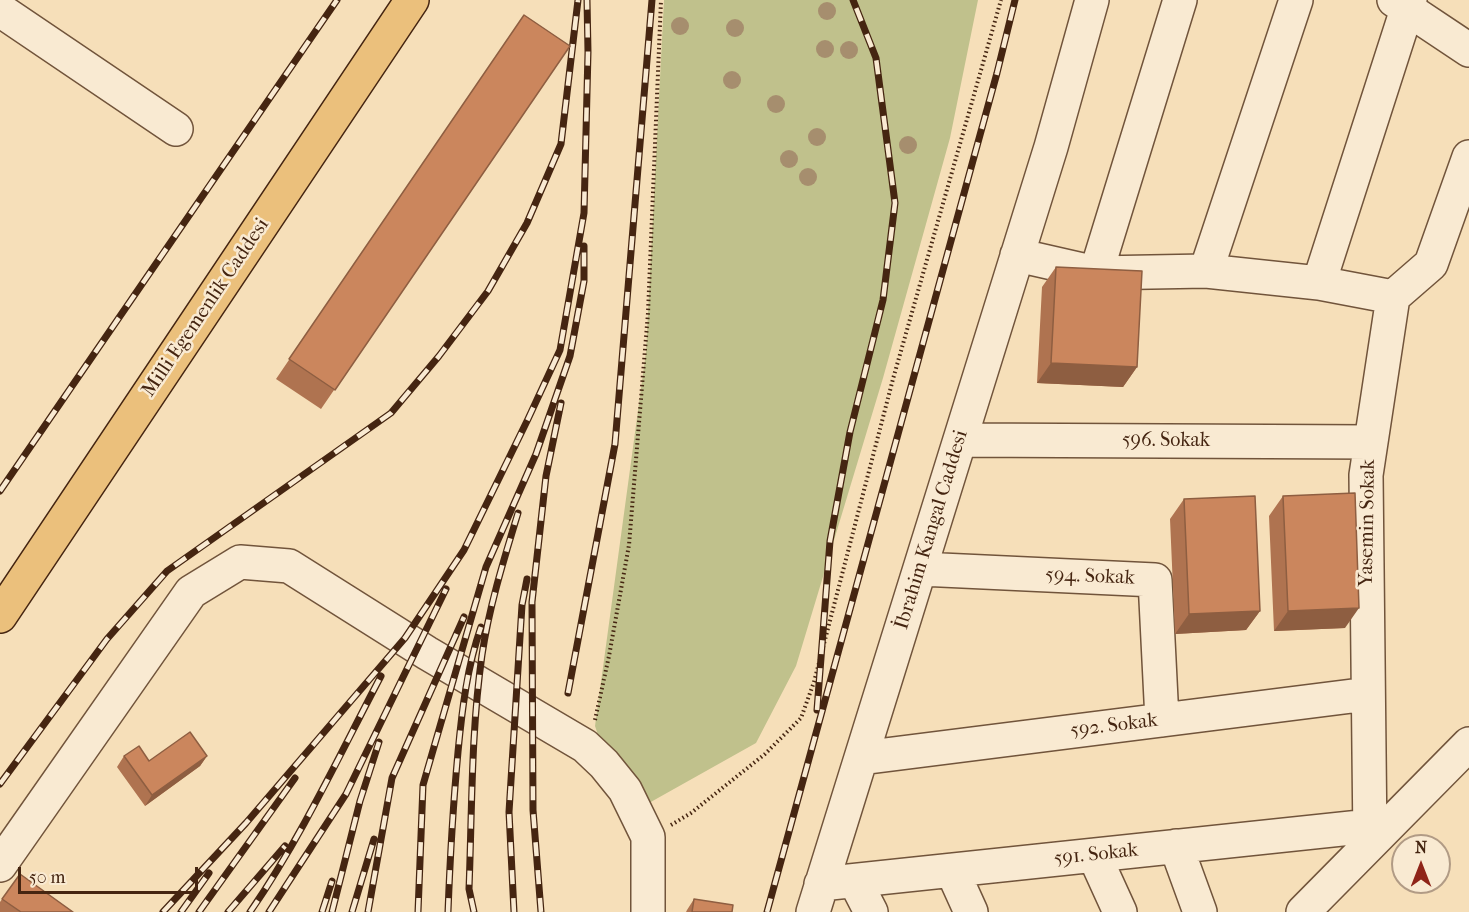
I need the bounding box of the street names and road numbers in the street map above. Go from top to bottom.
street label: Milli Egemenlik Caddesi [137,214,275,402]
street label: İbrahim Kangal Caddesi [890,428,974,632]
street label: 596. Sokak [1122,429,1210,453]
street label: Yasemin Sokak [1355,459,1381,587]
street label: 594. Sokak [1045,563,1135,591]
street label: 592. Sokak [1069,709,1159,743]
street label: 591. Sokak [1053,839,1139,871]

